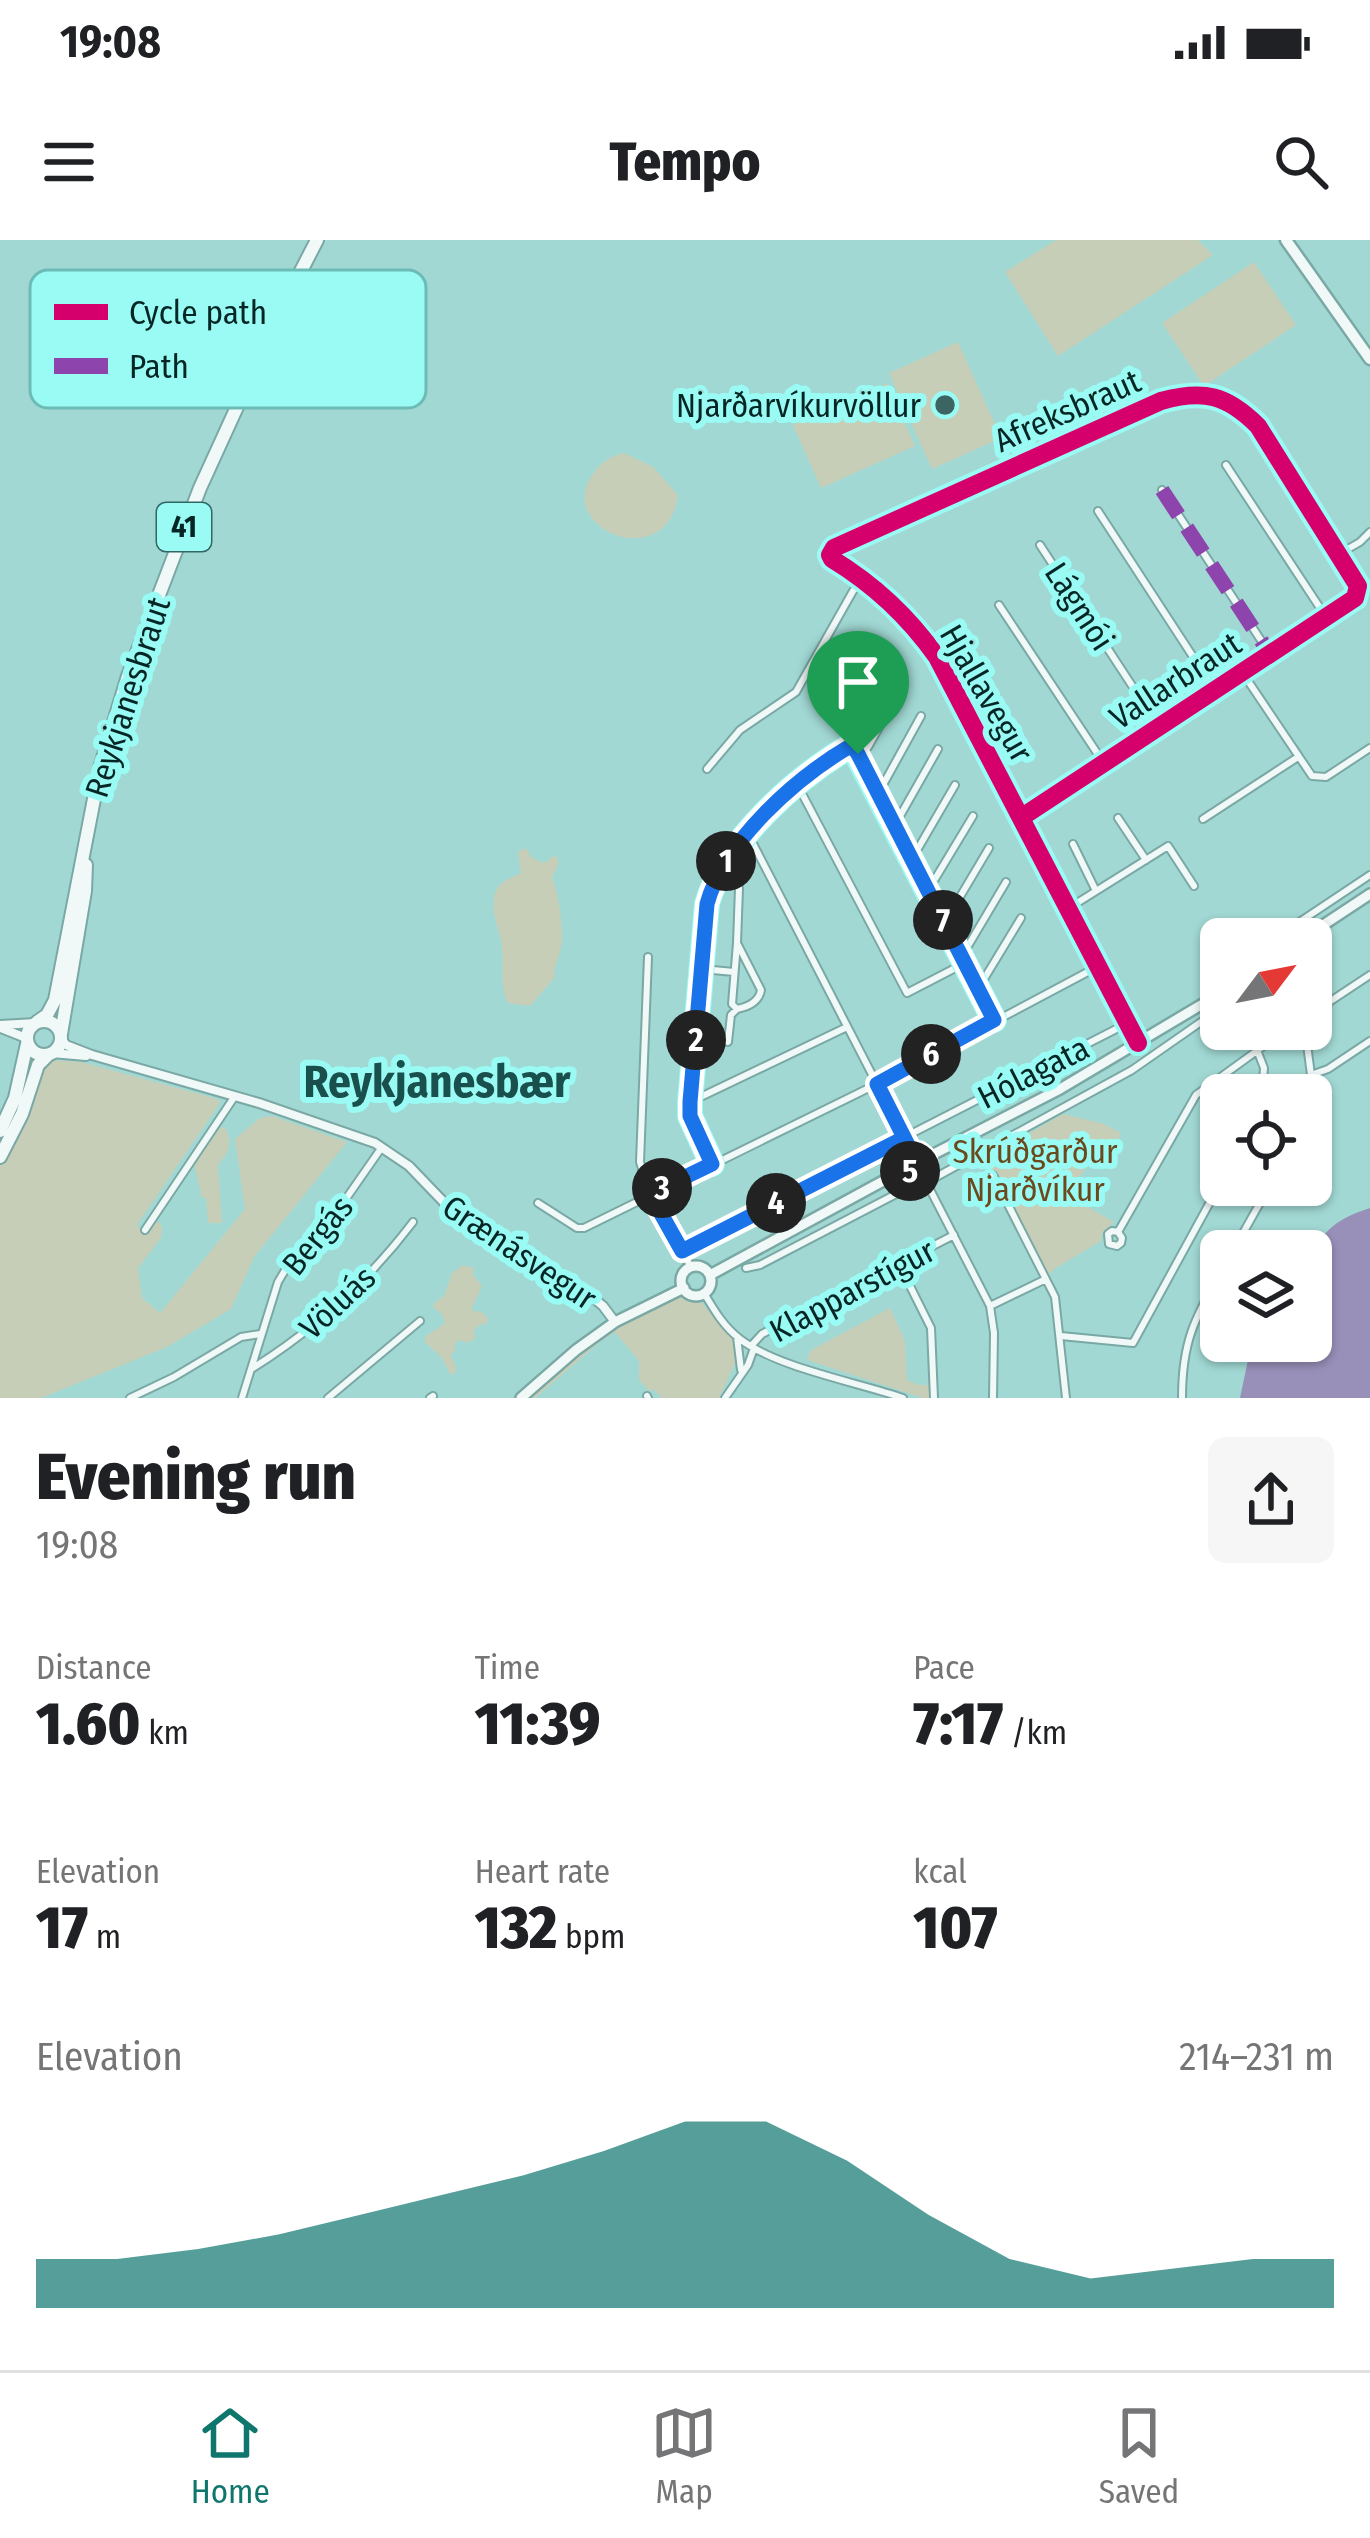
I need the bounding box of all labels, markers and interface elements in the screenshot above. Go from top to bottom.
text: 19:08 [60,15,161,69]
icon: menu [36,129,102,195]
icon: search [1268,129,1334,195]
text: Tempo [610,130,760,194]
legend [30,270,426,408]
text: Cycle path [129,293,267,333]
text: Path [129,347,189,387]
street label: Afreksbraut [988,361,1147,461]
place label: Njarðarvíkurvöllur [676,386,921,426]
marker: Njarðarvíkurvöllur [932,392,958,418]
road number: 41 [157,503,211,551]
street label: Lágmói [1036,555,1122,658]
street label: Reykjanesbraut [77,592,179,803]
street label: Hjallavegur [931,618,1042,770]
street label: Vallarbraut [1102,624,1249,738]
pin [807,631,909,754]
icon: arrive [825,649,891,715]
pin: 1 [696,831,756,891]
text: 1 [719,841,733,881]
pin: 7 [913,890,973,950]
text: 7 [936,900,950,940]
north arrow [1200,918,1332,1050]
map controls [1200,918,1332,1362]
pin: 2 [666,1010,726,1070]
text: 2 [688,1020,704,1060]
pin: 6 [901,1024,961,1084]
street label: Hólagata [971,1028,1096,1118]
text: 6 [922,1034,940,1074]
district label: Reykjanesbær [304,1055,571,1109]
button: locate [1200,1074,1332,1206]
park label: Skrúðgarður Njarðvíkur [953,1132,1118,1210]
pin: 5 [880,1141,940,1201]
text: 5 [902,1151,918,1191]
pin: 3 [632,1158,692,1218]
text: 3 [654,1168,670,1208]
pin: 4 [746,1173,806,1233]
text: 4 [768,1183,784,1223]
street label: Grænásvegur [435,1187,604,1319]
street label: Bergás [274,1188,362,1283]
street label: Klapparstígur [763,1230,942,1351]
button: layers [1200,1230,1332,1362]
street label: Völuás [291,1258,384,1348]
text: Evening run [36,1437,356,1516]
button: share [1208,1437,1334,1563]
text: 19:08 [36,1522,118,1568]
text: Distance [36,1648,152,1688]
text: Time [475,1648,540,1688]
text: Pace [913,1648,975,1688]
text: 1.60 [36,1688,140,1760]
text: 11:39 [475,1688,600,1760]
text: 7:17 [913,1688,1003,1760]
text: km [140,1713,189,1753]
text: /km [1003,1713,1067,1753]
text: Elevation [36,1852,160,1892]
text: Heart rate [475,1852,610,1892]
text: kcal [913,1852,967,1892]
text: 17 [36,1892,88,1964]
text: 132 [475,1892,557,1964]
text: 107 [913,1892,998,1964]
text: m [88,1917,121,1957]
text: bpm [557,1917,625,1957]
text: Elevation [36,2034,183,2080]
text: 214–231 m [1179,2034,1334,2080]
tab: Home [191,2400,270,2512]
tab: Map [651,2400,717,2512]
tab: Saved [1099,2400,1179,2512]

